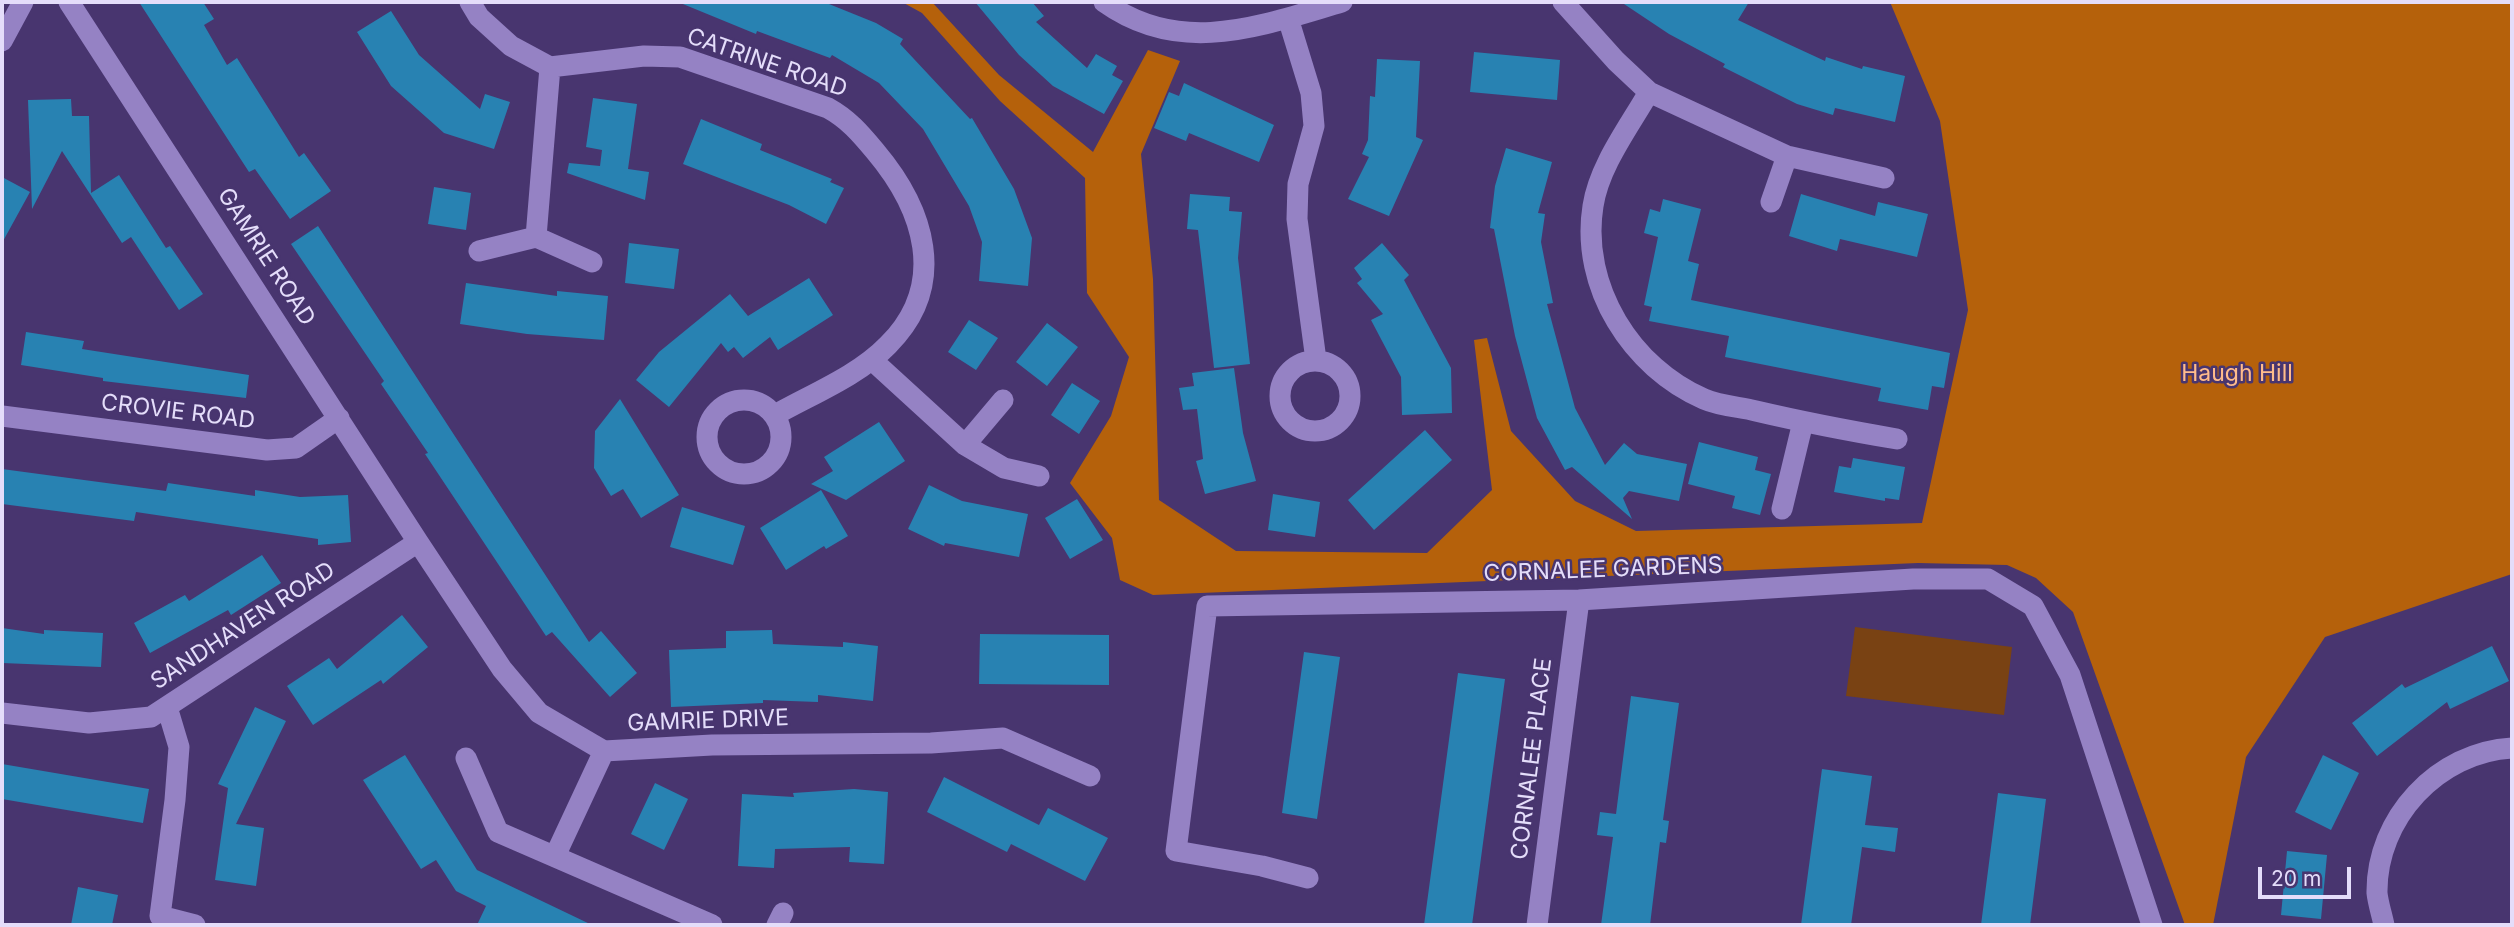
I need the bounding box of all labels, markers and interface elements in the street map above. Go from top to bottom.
street label: CATRINE ROAD [683,23,851,103]
street label: GAMRIE ROAD [211,183,321,331]
park label: Haugh Hill [2181,360,2293,388]
street label: CROVIE ROAD [99,389,257,435]
street label: CORNALEE GARDENS [1483,552,1723,588]
street label: SANDHAVEN ROAD [146,556,340,696]
street label: CORNALEE PLACE [1506,657,1558,861]
street label: GAMRIE DRIVE [627,704,789,738]
scale bar [2262,853,2355,897]
text: 20 m [2271,866,2321,891]

